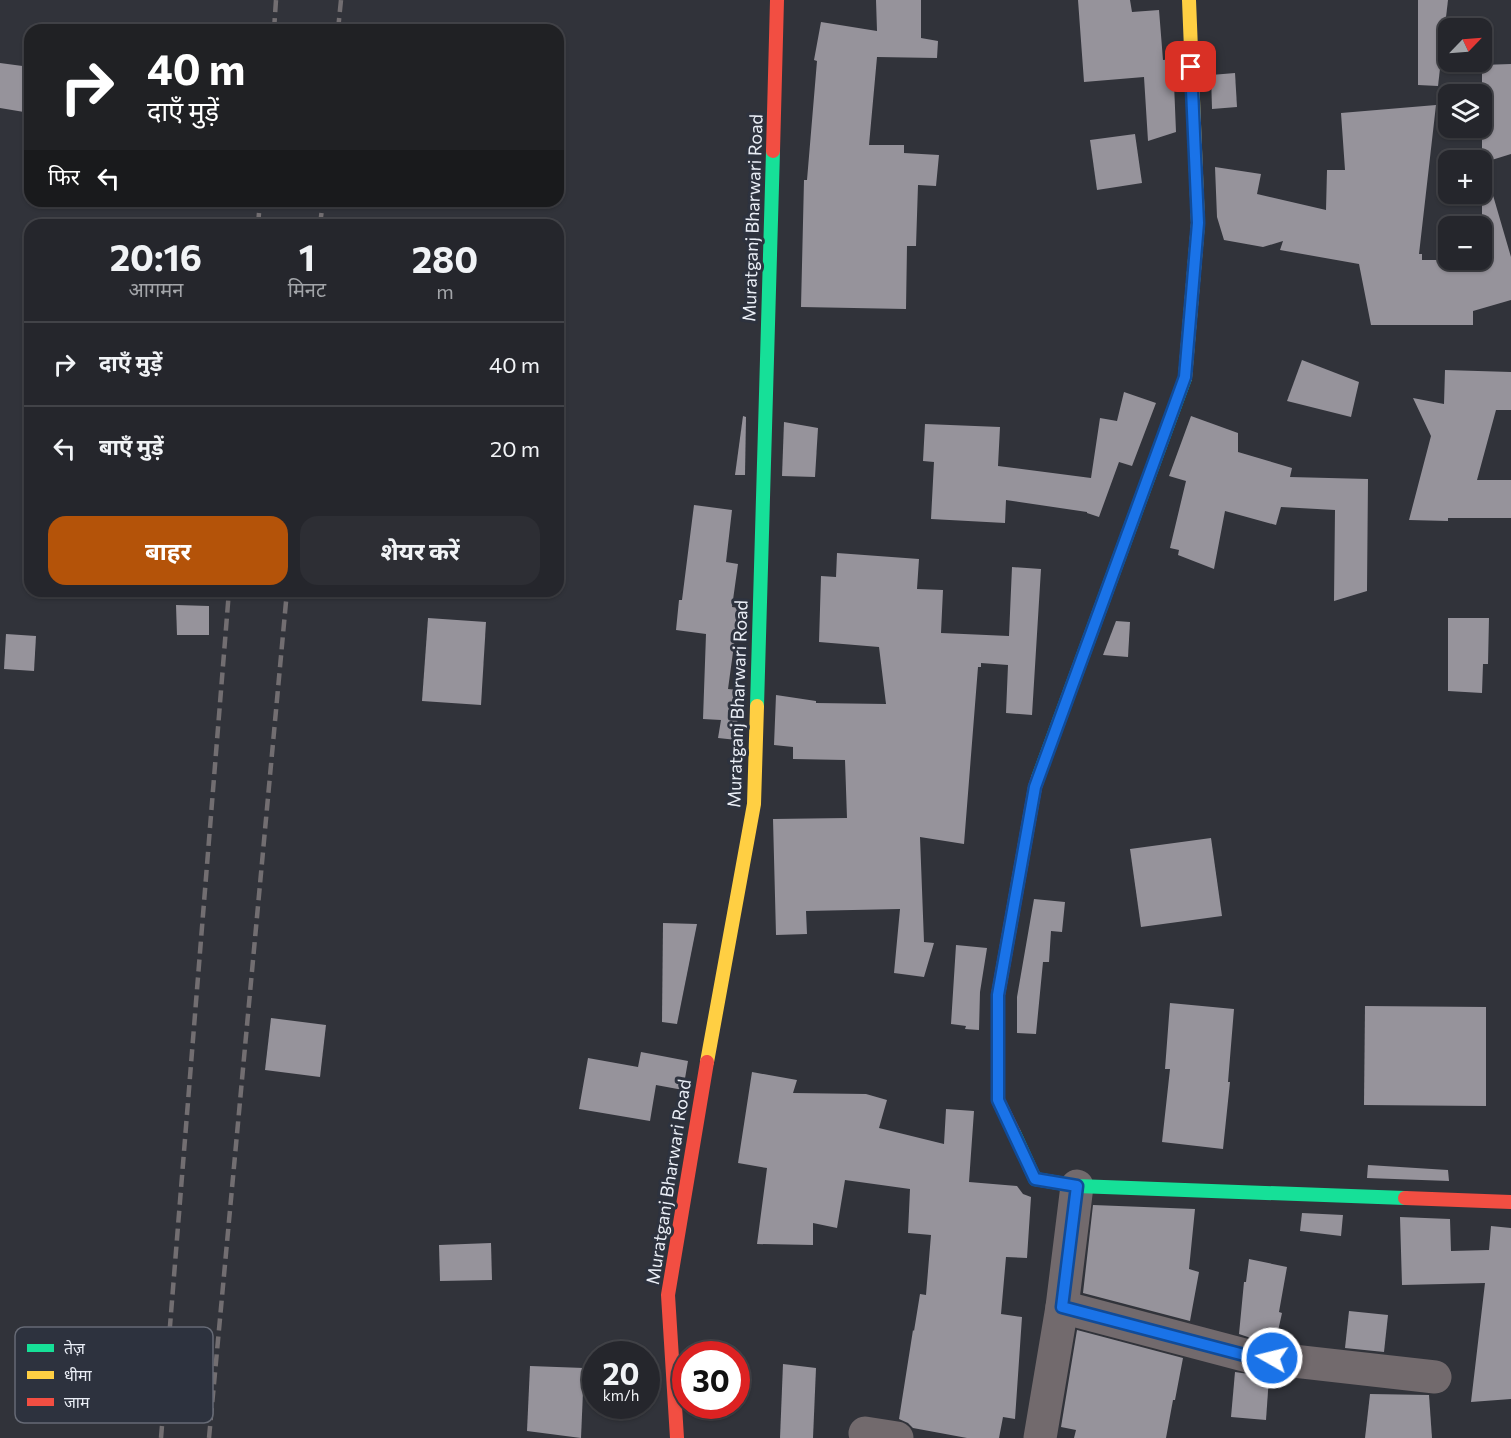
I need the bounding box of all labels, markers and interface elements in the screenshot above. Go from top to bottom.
north arrow [1438,18,1492,72]
map controls [1438,18,1492,270]
pin [1165,41,1216,92]
text: 40 m [147,42,245,94]
icon: right [48,48,126,126]
icon: arrive [1174,50,1207,83]
button: layers [1438,84,1492,138]
text: दाएँ मुड़ें [147,94,219,127]
street label: Muratganj Bharwari Road [737,114,767,322]
button: + [1438,150,1492,204]
icon: left [92,162,125,195]
text: फिर [48,163,80,190]
button: − [1438,216,1492,270]
text: 20:16 [110,234,202,278]
text: 1 [299,234,315,278]
text: 280 [412,236,478,280]
text: आगमन [128,277,183,301]
text: मिनट [288,277,326,301]
text: m [436,279,454,303]
icon: right [48,348,81,381]
text: दाएँ मुड़ें [99,349,162,376]
text: 40 m [489,351,540,378]
icon: left [48,432,81,465]
text: बाएँ मुड़ें [99,433,164,460]
text: 20 m [490,435,540,462]
button: बाहर [48,516,288,585]
button: शेयर करें [300,516,540,585]
street label: Muratganj Bharwari Road [722,600,752,808]
street label: Muratganj Bharwari Road [641,1077,695,1286]
position arrow [1240,1326,1304,1390]
legend [15,1327,213,1423]
text: तेज़ [64,1338,86,1357]
speed limit sign: 30 [672,1341,750,1419]
text: 20 [603,1354,639,1391]
text: धीमा [64,1365,93,1384]
text: km/h [603,1386,639,1404]
text: जाम [64,1392,90,1411]

